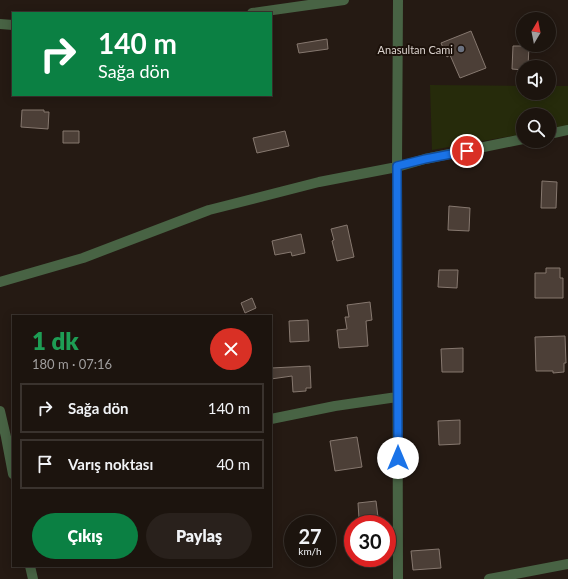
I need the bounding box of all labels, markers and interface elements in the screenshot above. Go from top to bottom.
north arrow [516,12,556,52]
map controls [516,12,556,148]
text: 140 m [98,26,177,60]
icon: right [32,28,84,80]
place label: Anasultan Cami [378,43,453,56]
marker: Anasultan Cami [456,44,466,54]
text: Sağa dön [98,60,170,82]
button: sound [516,60,556,100]
button: search [516,108,556,148]
pin [450,134,484,168]
icon: arrive [456,140,478,162]
text: 1 dk [32,326,79,355]
button: close [210,328,252,370]
text: 180 m · 07:16 [32,356,112,372]
icon: right [34,397,56,419]
text: Sağa dön [68,399,129,417]
text: 140 m [208,399,250,417]
position arrow [377,437,419,479]
icon: arrive [34,453,56,475]
text: Varış noktası [68,455,153,473]
text: 40 m [216,455,250,473]
button: Çıkış [32,513,138,559]
button: Paylaş [146,513,252,559]
speed limit sign: 30 [344,515,396,567]
text: 27 [298,524,322,548]
text: km/h [298,545,322,557]

